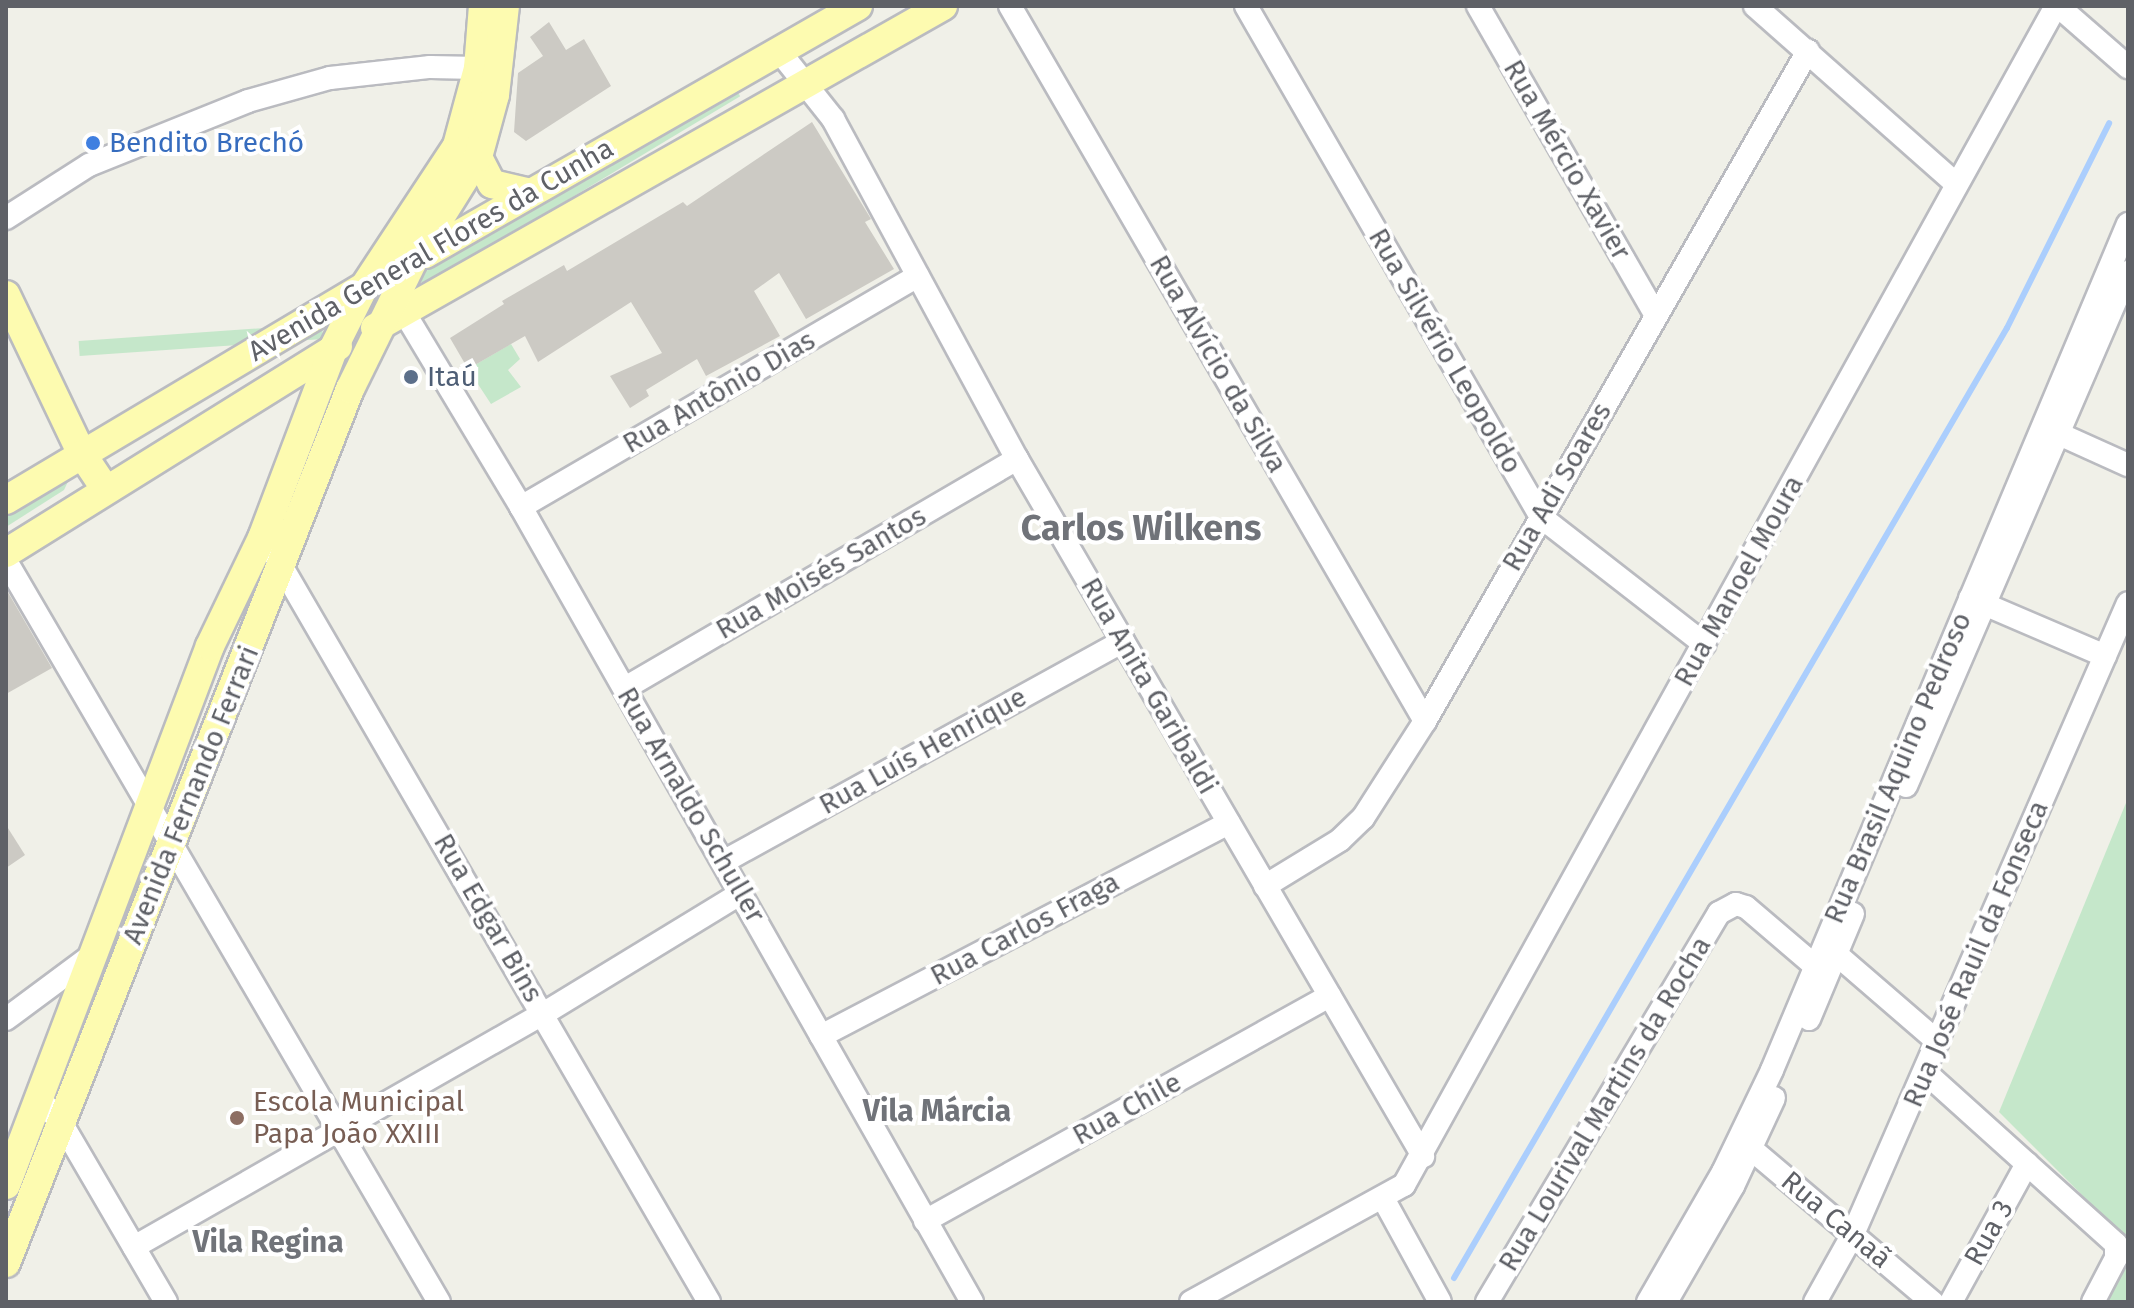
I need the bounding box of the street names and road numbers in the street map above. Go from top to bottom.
street label: Rua Mércio Xavier [1496,54,1638,266]
street label: Avenida General Flores da Cunha [242,131,620,369]
street label: Rua Silvério Leopoldo [1361,222,1529,480]
street label: Rua Alvício da Silva [1142,249,1294,479]
street label: Rua Antônio Dias [617,323,821,461]
street label: Rua Adi Soares [1495,397,1619,577]
street label: Rua Manoel Moura [1667,470,1811,692]
street label: Rua Moisés Santos [710,499,932,647]
street label: Rua Anita Garibaldi [1073,572,1225,800]
street label: Rua Brasil Aquino Pedroso [1817,607,1979,929]
street label: Avenida Fernando Ferrari [116,641,266,949]
street label: Rua Luís Henrique [813,680,1033,822]
street label: Rua Arnaldo Schuller [610,681,772,929]
street label: Rua José Rauil da Fonseca [1896,796,2056,1112]
street label: Rua Edgar Bins [426,828,550,1008]
street label: Rua Carlos Fraga [925,865,1125,993]
street label: Rua Lourival Martins da Rocha [1492,931,1718,1277]
street label: Rua Chile [1067,1065,1187,1153]
street label: Rua Canaã [1774,1164,1898,1276]
street label: Rua 3 [1957,1194,2021,1272]

